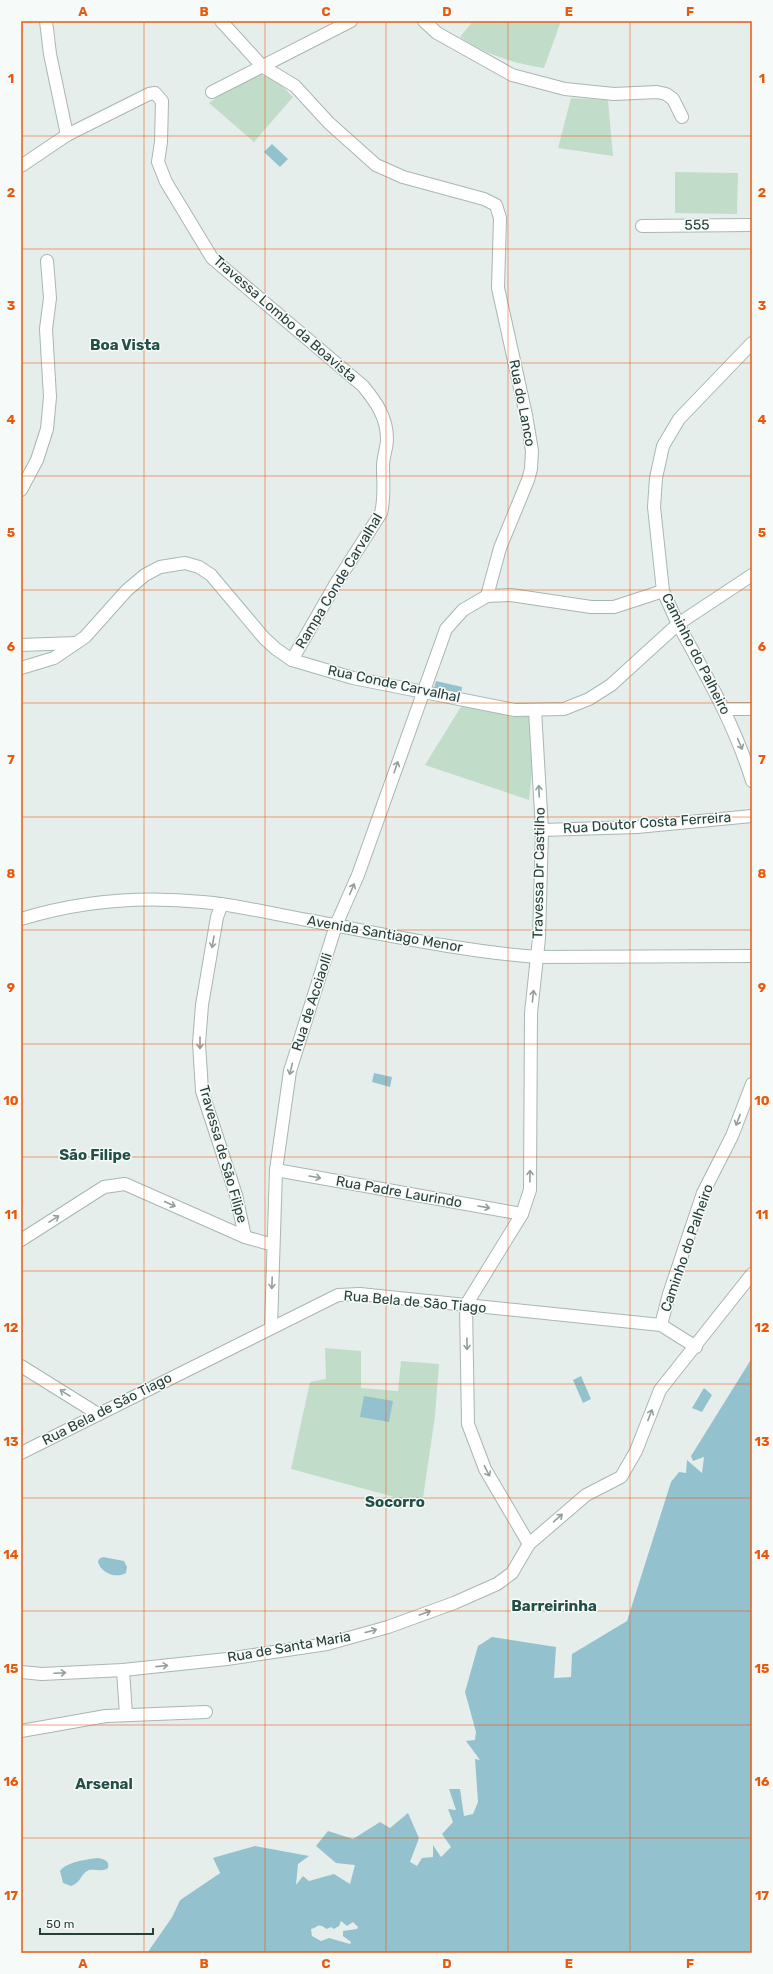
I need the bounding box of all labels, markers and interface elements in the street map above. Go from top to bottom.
text: A [78,4,88,19]
text: B [199,4,209,19]
text: C [321,4,331,19]
text: D [442,4,452,19]
text: E [565,4,573,19]
text: F [686,4,694,19]
text: 1 [8,71,14,86]
text: 1 [759,71,765,86]
text: 2 [7,185,15,200]
text: 2 [758,185,766,200]
street label: 555 [684,216,710,234]
street label: Travessa Lombo da Boavista [210,252,360,386]
text: 3 [7,298,16,313]
text: 3 [758,298,767,313]
district label: Boa Vista [90,336,160,354]
street label: Rua do Lanco [505,358,539,448]
text: 4 [7,412,16,427]
text: 4 [758,412,767,427]
street label: Rampa Conde Carvalhal [292,510,386,652]
text: 5 [7,525,15,540]
text: 5 [758,525,766,540]
street label: Caminho do Palheiro [658,590,734,718]
text: 6 [7,639,16,654]
text: 6 [758,639,767,654]
street label: Rua Conde Carvalhal [326,662,462,706]
one-way arrow [737,738,744,750]
text: 7 [7,752,15,767]
text: 7 [758,752,766,767]
one-way arrow [392,761,400,773]
one-way arrow [536,785,543,798]
street label: Travessa Dr Castilho [529,807,549,939]
street label: Rua Doutor Costa Ferreira [562,809,732,837]
text: 8 [7,866,16,881]
text: 8 [758,866,767,881]
one-way arrow [348,884,356,896]
street label: Avenida Santiago Menor [306,912,465,956]
one-way arrow [209,935,217,948]
street label: Rua de Acciaolli [288,951,336,1053]
text: 9 [7,980,15,995]
text: 9 [758,980,766,995]
one-way arrow [529,990,537,1003]
one-way arrow [196,1036,204,1049]
one-way arrow [287,1063,295,1076]
street label: Travessa de São Filipe [195,1083,251,1225]
text: 10 [3,1093,19,1108]
text: 10 [754,1093,770,1108]
one-way arrow [733,1114,741,1126]
district label: São Filipe [59,1146,131,1164]
one-way arrow [526,1170,534,1183]
one-way arrow [308,1173,321,1181]
street label: Rua Padre Laurindo [335,1173,463,1211]
street label: Caminho do Palheiro [657,1182,717,1314]
one-way arrow [164,1201,176,1208]
one-way arrow [477,1203,490,1211]
text: 11 [5,1207,17,1222]
text: 11 [756,1207,768,1222]
one-way arrow [48,1214,60,1222]
one-way arrow [268,1276,275,1289]
street label: Rua Bela de São Tiago [343,1287,487,1317]
text: 12 [4,1320,18,1335]
text: 12 [755,1320,769,1335]
one-way arrow [463,1337,471,1350]
street label: Rua Bela de São Tiago [39,1369,175,1449]
one-way arrow [59,1389,71,1397]
one-way arrow [646,1409,654,1421]
text: 13 [3,1434,19,1449]
text: 13 [754,1434,770,1449]
one-way arrow [484,1465,491,1477]
district label: Socorro [365,1493,425,1511]
one-way arrow [553,1514,564,1523]
text: 14 [3,1547,19,1562]
text: 14 [754,1547,770,1562]
district label: Barreirinha [511,1597,597,1615]
one-way arrow [419,1609,431,1617]
one-way arrow [364,1627,377,1635]
street label: Rua de Santa Maria [226,1628,352,1666]
text: 15 [4,1661,18,1676]
text: 15 [755,1661,769,1676]
one-way arrow [155,1662,168,1670]
one-way arrow [53,1669,66,1677]
text: 16 [4,1774,19,1789]
text: 16 [755,1774,770,1789]
district label: Arsenal [75,1775,133,1793]
text: 17 [4,1888,19,1903]
text: 17 [755,1888,770,1903]
scale bar [40,1910,153,1936]
text: 50 m [46,1917,74,1931]
text: A [78,1956,88,1971]
text: B [199,1956,209,1971]
text: C [321,1956,331,1971]
text: D [442,1956,452,1971]
text: E [565,1956,573,1971]
text: F [686,1956,694,1971]

